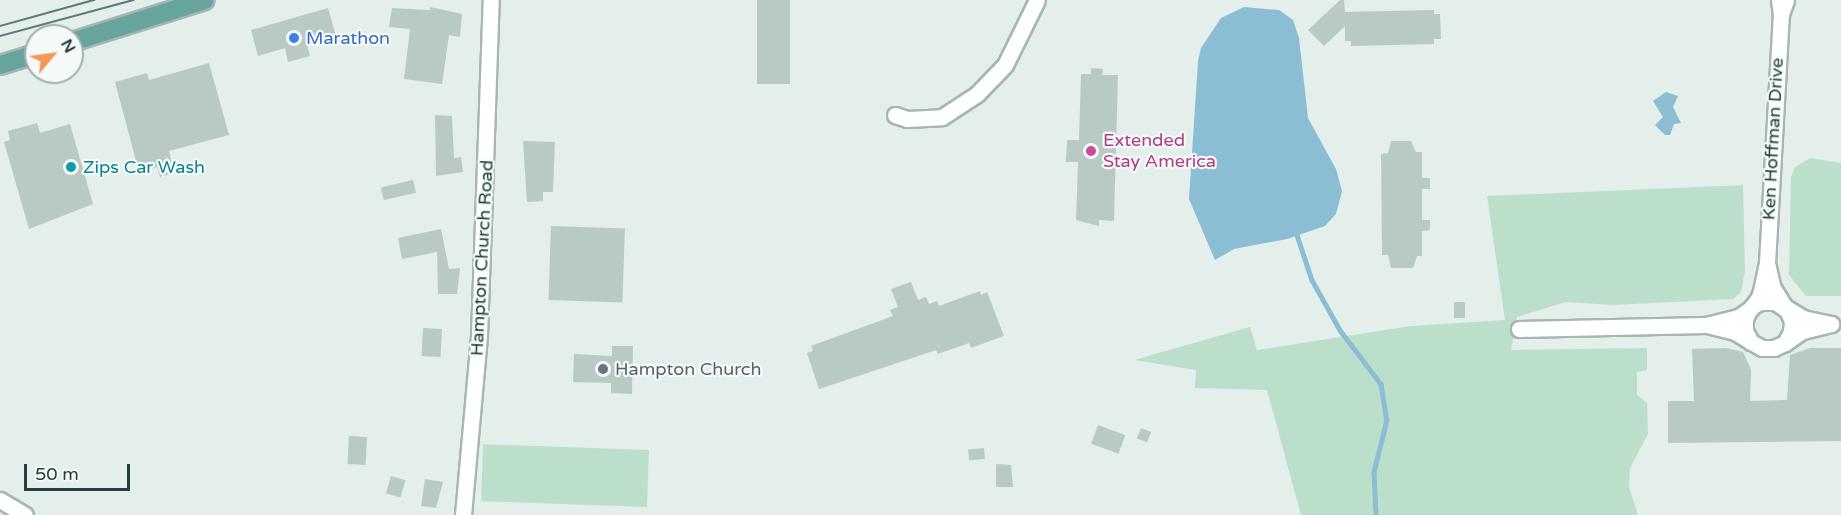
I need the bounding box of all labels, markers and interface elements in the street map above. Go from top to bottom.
north arrow [24,24,84,84]
place label: Marathon [306,27,390,49]
marker: Marathon [287,31,301,45]
text: N [56,36,80,57]
street label: Ken Hoffman Drive [1758,57,1788,221]
place label: Extended Stay America [1103,130,1216,172]
marker: Extended Stay America [1084,144,1098,158]
place label: Zips Car Wash [83,156,205,178]
street label: Hampton Church Road [466,159,498,357]
marker: Zips Car Wash [64,160,78,174]
place label: Hampton Church [615,358,761,380]
marker: Hampton Church [596,362,610,376]
scale bar [27,452,134,490]
text: 50 m [35,463,79,485]

